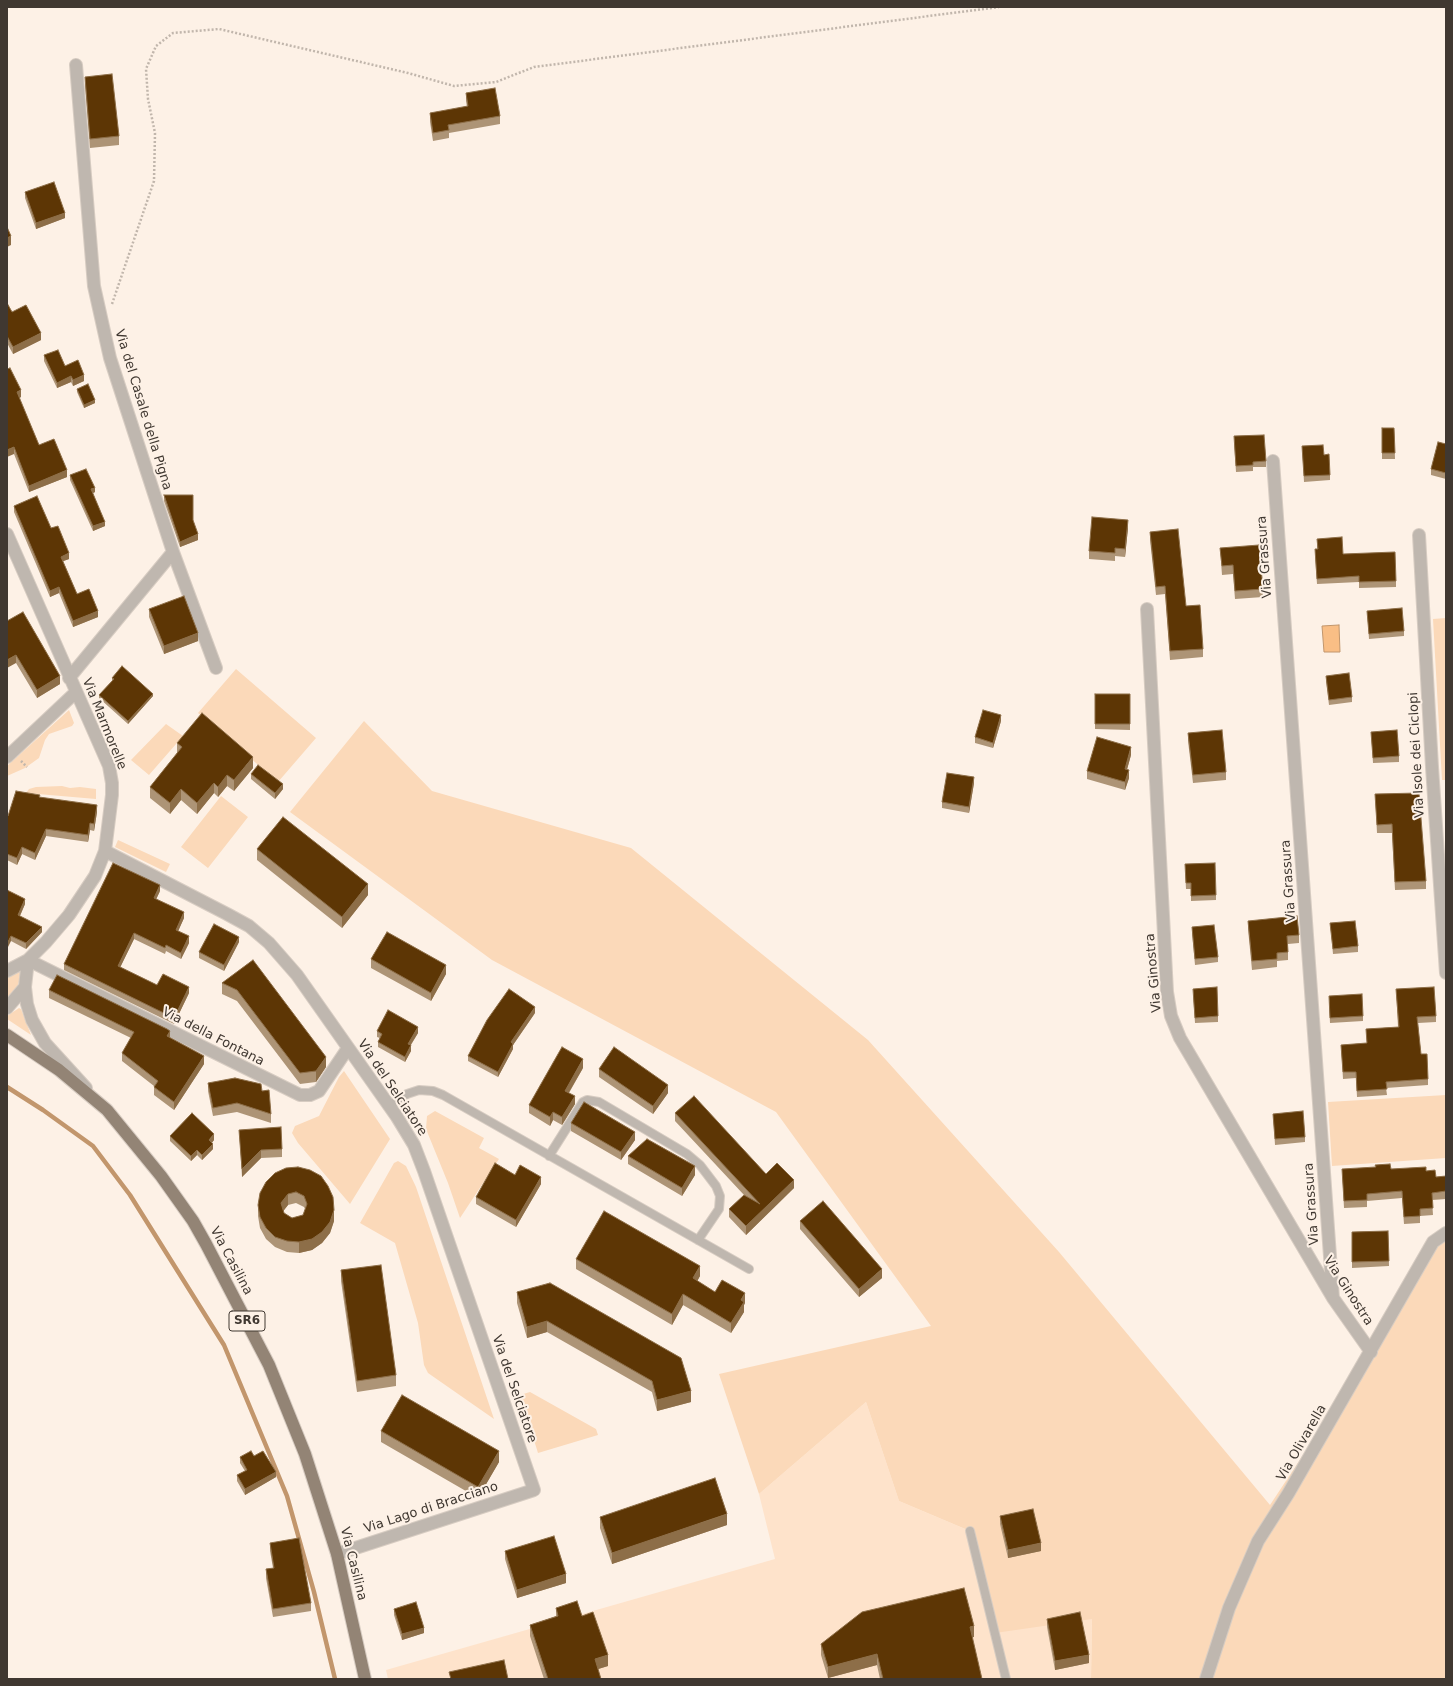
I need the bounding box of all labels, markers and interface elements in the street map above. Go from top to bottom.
street label: Via del Casale della Pigna [111,328,175,492]
street label: Via Grassura [1254,515,1276,599]
street label: Via Marmorelle [79,676,129,772]
street label: Via Isole dei Ciclopi [1406,692,1428,818]
street label: Via Grassura [1278,839,1300,923]
street label: Via Ginostra [1143,933,1165,1013]
street label: Via della Fontana [159,1005,267,1069]
street label: Via del Selciatore [354,1037,430,1139]
street label: Via Grassura [1301,1162,1323,1246]
street label: Via Casilina [206,1224,256,1298]
street label: Via Ginostra [1320,1253,1376,1329]
road number: SR6 [229,1311,265,1331]
street label: Via del Selciatore [488,1333,540,1445]
street label: Via Olivarella [1274,1402,1330,1484]
street label: Via Lago di Bracciano [362,1479,500,1537]
street label: Via Casilina [336,1526,370,1602]

